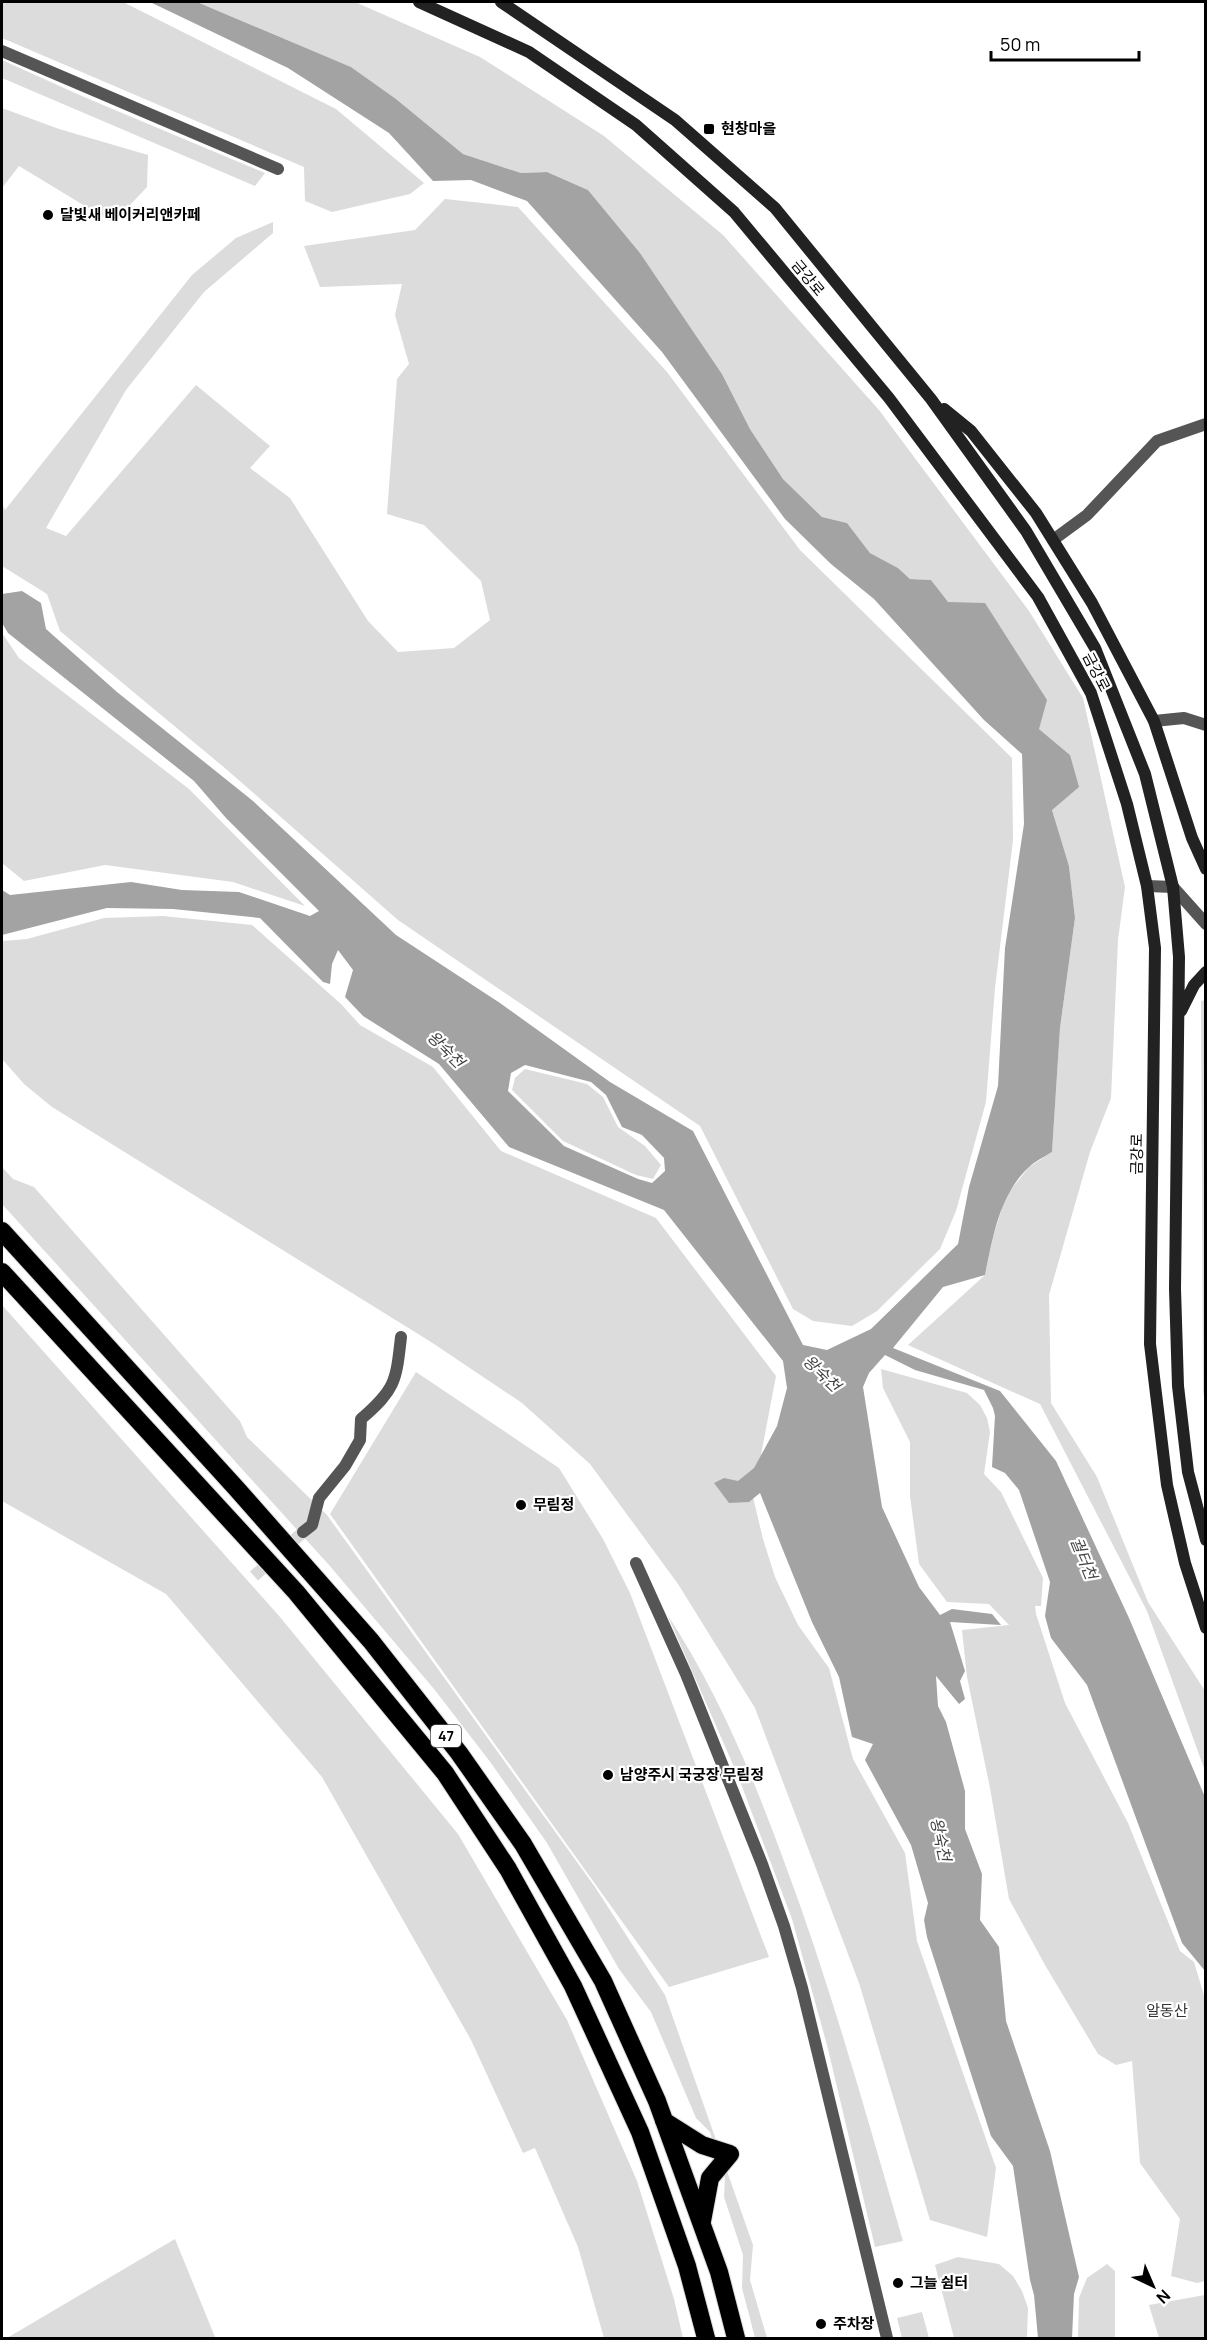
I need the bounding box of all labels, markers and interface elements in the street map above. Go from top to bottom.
scale bar [991,24,1140,62]
text: 50 m [1000,32,1040,56]
place label: 현창마을 [721,118,776,139]
marker: 현창마을 [702,122,716,136]
place label: 달빛새 베이커리앤카페 [60,204,201,225]
marker: 달빛새 베이커리앤카페 [41,208,55,222]
street label: 금강로 [787,255,830,300]
street label: 금강로 [1078,649,1115,695]
water label: 왕숙천 [423,1026,471,1074]
street label: 금강로 [1126,1133,1147,1175]
water label: 왕숙천 [798,1350,847,1398]
place label: 무림정 [533,1494,574,1515]
marker: 무림정 [514,1498,528,1512]
water label: 궐터천 [1066,1533,1103,1585]
road number: 47 [431,1725,461,1747]
place label: 남양주시 국궁장 무림정 [620,1764,764,1785]
marker: 남양주시 국궁장 무림정 [601,1768,615,1782]
water label: 왕숙천 [926,1815,957,1865]
park label: 알동산 [1146,2000,1188,2021]
north arrow [1123,2256,1183,2316]
place label: 그늘 쉼터 [910,2272,968,2293]
marker: 그늘 쉼터 [891,2276,905,2290]
text: N [1152,2285,1175,2309]
place label: 주차장 [833,2313,875,2334]
marker: 주차장 [814,2317,828,2331]

